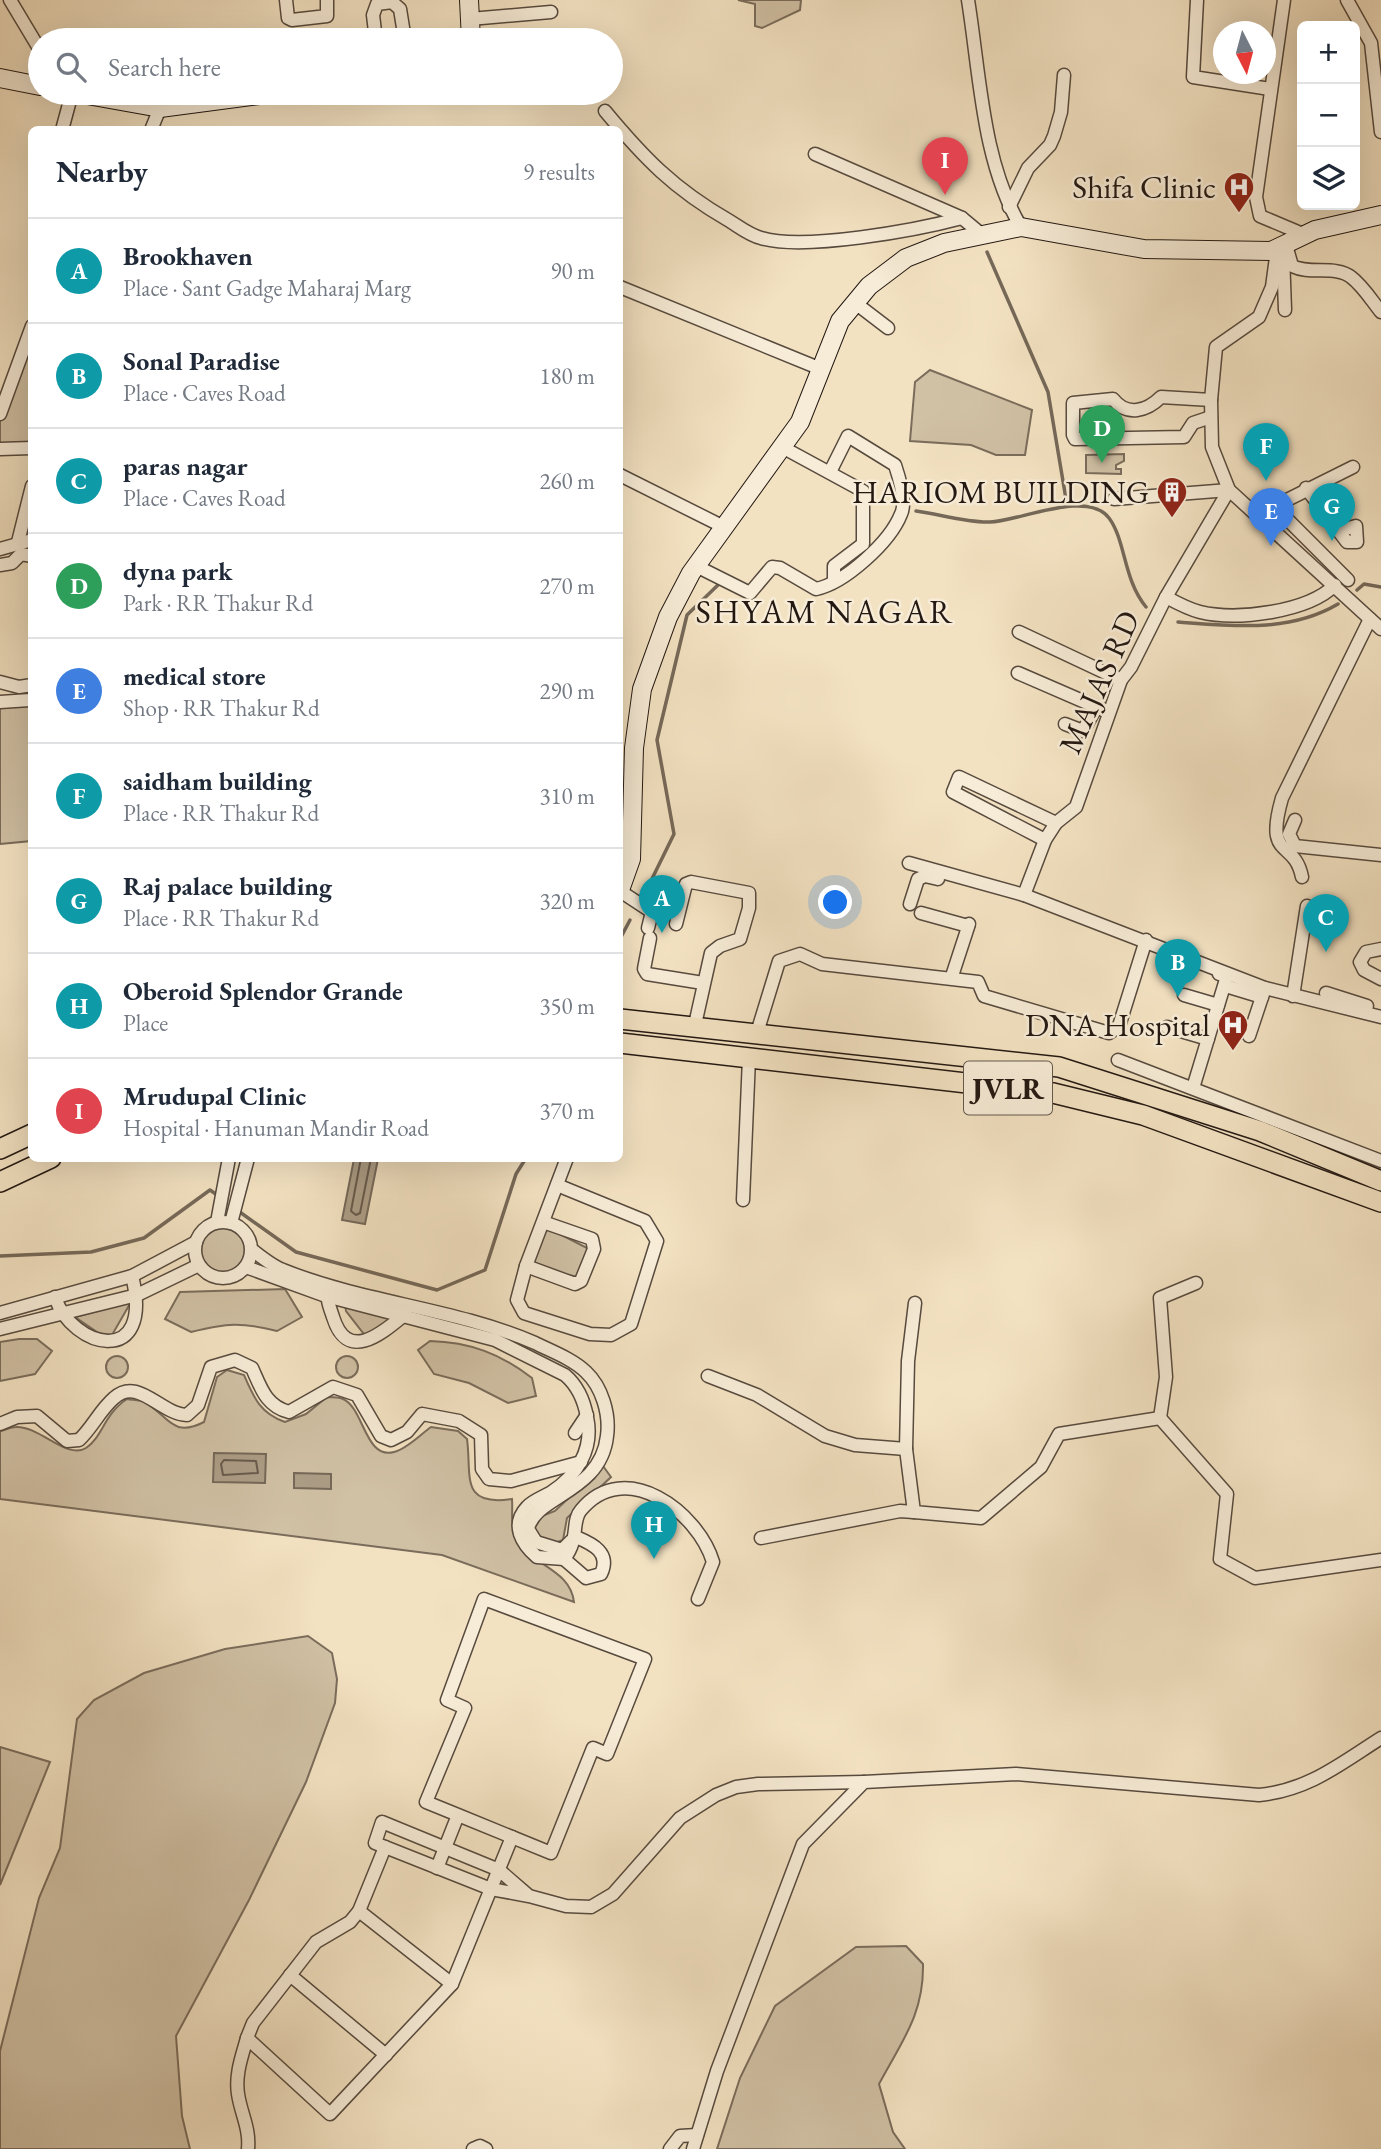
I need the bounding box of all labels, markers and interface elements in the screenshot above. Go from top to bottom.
north arrow [1213,21,1276,84]
map controls [1297,21,1360,210]
button: + [1297,21,1360,84]
search box [28,28,623,105]
icon: search [52,48,90,86]
text: Search here [108,50,221,84]
button: − [1297,84,1360,147]
pin: I [922,137,968,195]
button: layers [1297,147,1360,210]
text: Nearby [56,152,148,191]
text: 9 results [523,157,595,187]
place label: Shifa Clinic [1072,166,1216,208]
hospital icon: Shifa Clinic [1222,170,1256,214]
text: Brookhaven [123,239,253,273]
text: A [71,256,87,286]
text: 90 m [550,256,595,286]
text: Place · Sant Gadge Maharaj Marg [123,273,411,303]
text: Sonal Paradise [123,344,280,378]
text: B [72,361,86,391]
text: 180 m [539,361,595,391]
text: Place · Caves Road [123,378,286,408]
pin: D [1079,405,1125,463]
pin: F [1243,423,1289,481]
text: paras nagar [123,449,248,483]
text: C [71,466,87,496]
text: 260 m [539,466,595,496]
place label: HARIOM BUILDING [852,471,1149,513]
building icon: HARIOM BUILDING [1155,475,1189,519]
text: Place · Caves Road [123,483,286,513]
pin: G [1309,483,1355,541]
pin: E [1248,488,1294,546]
text: dyna park [123,554,232,588]
text: D [70,571,88,601]
text: 270 m [539,571,595,601]
text: Park · RR Thakur Rd [123,588,313,618]
district label: SHYAM NAGAR [695,590,955,633]
street label: MAJAS RD [1049,604,1149,760]
text: medical store [123,659,266,693]
text: E [72,676,86,706]
text: 290 m [539,676,595,706]
text: Shop · RR Thakur Rd [123,693,320,723]
text: saidham building [123,764,312,798]
text: F [73,781,85,811]
text: 310 m [539,781,595,811]
text: Place · RR Thakur Rd [123,798,319,828]
text: Raj palace building [123,869,332,903]
pin: A [639,875,685,933]
your location [818,885,852,919]
text: G [71,886,87,916]
text: 320 m [539,886,595,916]
pin: C [1303,894,1349,952]
text: Place · RR Thakur Rd [123,903,319,933]
pin: B [1155,939,1201,997]
text: Oberoid Splendor Grande [123,974,403,1008]
text: H [70,991,88,1021]
text: 350 m [539,991,595,1021]
place label: DNA Hospital [1025,1004,1210,1046]
text: Place [123,1008,168,1038]
hospital icon: DNA Hospital [1216,1008,1250,1052]
road number: JVLR [964,1062,1052,1114]
text: Mrudupal Clinic [123,1079,306,1113]
text: I [75,1096,83,1126]
text: 370 m [539,1096,595,1126]
text: Hospital · Hanuman Mandir Road [123,1113,429,1143]
pin: H [631,1501,677,1559]

